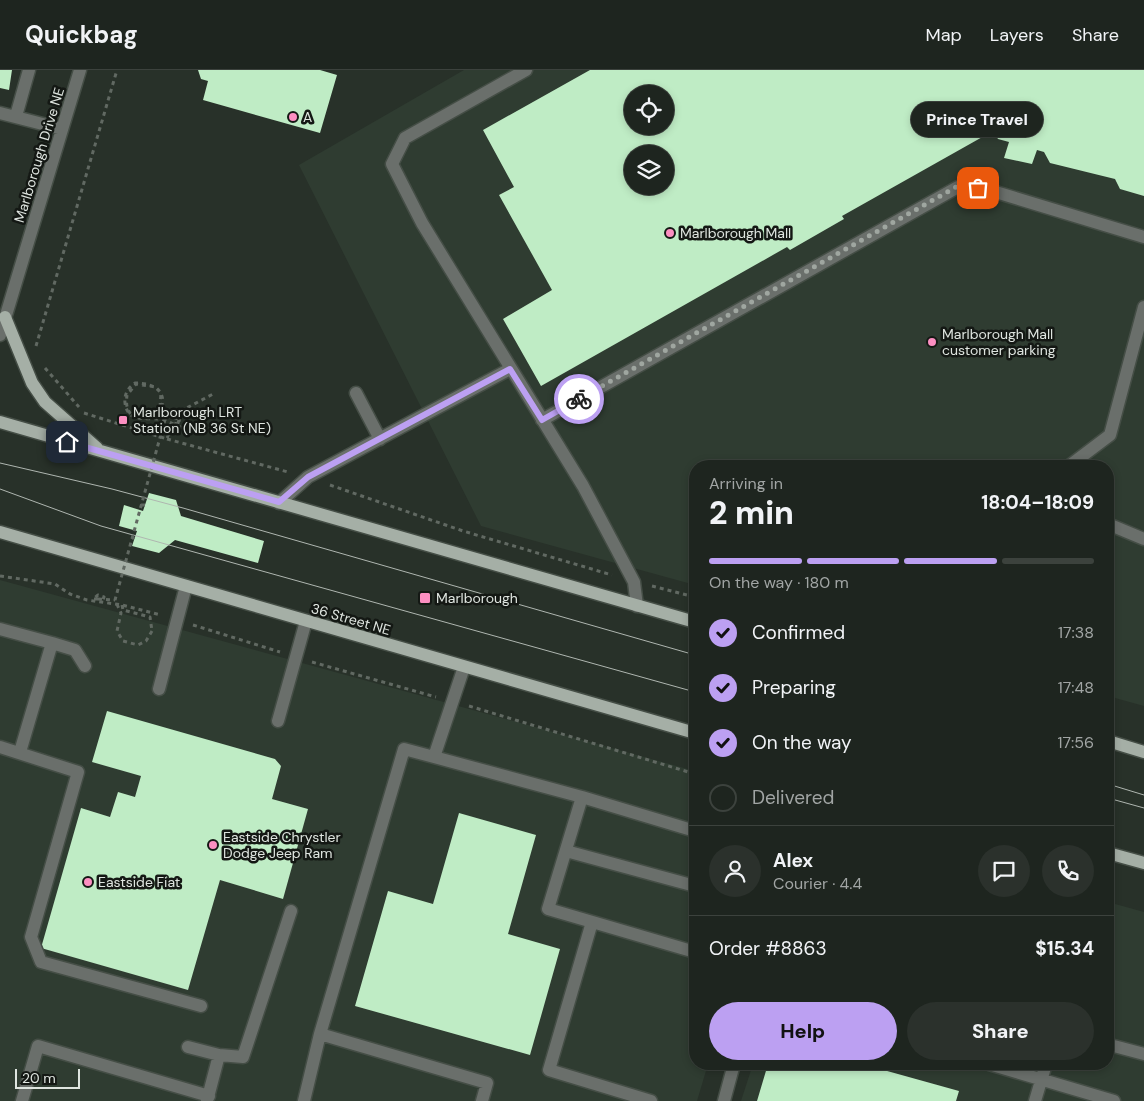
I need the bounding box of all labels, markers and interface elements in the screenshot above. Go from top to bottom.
text: Quickbag [25,19,138,50]
text: Map [926,23,962,47]
text: Layers [990,23,1044,47]
text: Share [1072,23,1119,47]
street label: Marlborough Drive NE [10,85,68,225]
map controls [624,85,674,195]
button: locate [624,85,674,135]
callout: Prince Travel [912,103,1044,138]
place label: A [303,108,312,126]
text: Prince Travel [926,109,1028,130]
marker: A [287,111,299,123]
button: layers [624,145,674,195]
pin [957,167,999,209]
icon: bag [964,174,992,202]
place label: Marlborough Mall [680,224,791,242]
marker: Marlborough Mall [664,227,676,239]
place label: Marlborough Mall customer parking [942,325,1056,359]
marker: Marlborough Mall customer parking [926,336,938,348]
courier [554,374,604,424]
icon: bike [565,385,593,413]
place label: Marlborough LRT Station (NB 36 St NE) [133,403,271,437]
marker: Marlborough LRT Station (NB 36 St NE) [117,414,129,426]
pin [46,421,88,463]
icon: home [53,428,81,456]
text: Arriving in [709,473,783,494]
text: 18:04–18:09 [981,490,1094,515]
text: 2 min [709,492,794,534]
text: On the way · 180 m [709,572,849,593]
place label: Marlborough [436,589,518,607]
marker: Marlborough [418,591,432,605]
street label: 36 Street NE [309,599,393,639]
icon: check [709,619,737,647]
text: Confirmed [752,620,845,645]
text: 17:38 [1058,622,1094,643]
icon: check [709,674,737,702]
text: Preparing [752,675,836,700]
text: 17:48 [1058,677,1094,698]
icon: check [709,729,737,757]
text: On the way [752,730,852,755]
text: 17:56 [1057,732,1094,753]
text: Delivered [752,785,834,810]
place label: Eastside Chrystler Dodge Jeep Ram [223,828,341,862]
marker: Eastside Chrystler Dodge Jeep Ram [207,839,219,851]
button: person [709,845,761,897]
button: chat [978,845,1030,897]
button: phone [1042,845,1094,897]
text: Alex [773,848,813,873]
place label: Eastside Fiat [98,873,180,891]
text: Courier · 4.4 [773,873,862,894]
marker: Eastside Fiat [82,876,94,888]
text: Order #8863 [709,936,827,961]
text: $15.34 [1035,936,1094,961]
button: Help [709,1002,897,1060]
button: Share [907,1002,1094,1060]
scale bar [15,1066,80,1089]
text: 20 m [22,1069,56,1087]

